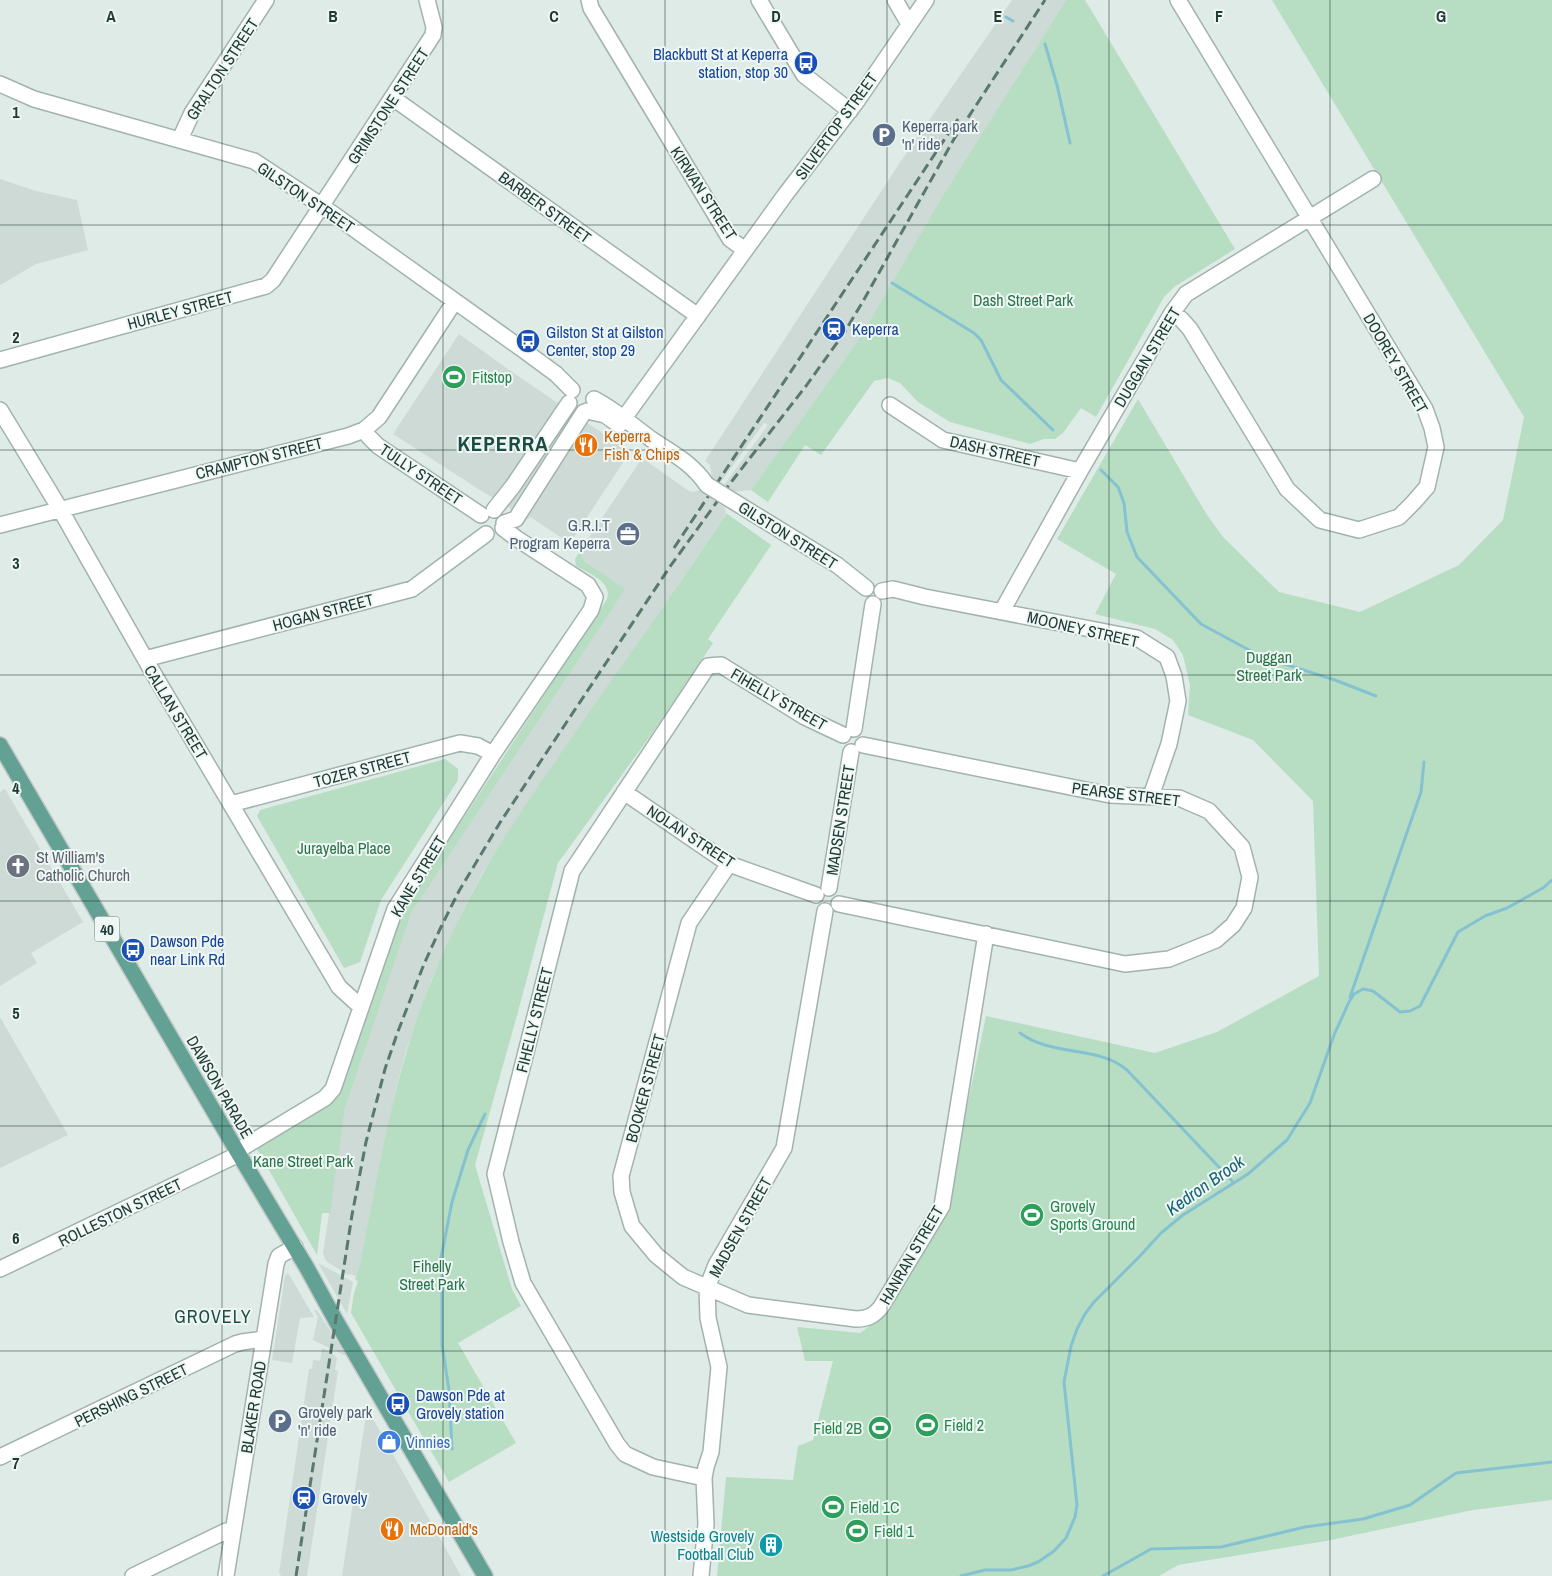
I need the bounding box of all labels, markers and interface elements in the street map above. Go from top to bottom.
text: A [106,5,116,27]
text: B [328,5,338,27]
text: C [549,5,559,27]
text: D [771,5,781,27]
text: E [994,5,1003,27]
text: F [1215,5,1223,27]
text: G [1436,5,1446,27]
street label: GRALTON STREET [181,14,263,124]
place label: Blackbutt St at Keperra station, stop 30 [653,43,789,83]
street label: GRIMSTONE STREET [342,44,434,168]
bus stop icon: Blackbutt St at Keperra station, stop 30 [793,50,819,76]
street label: SILVERTOP STREET [790,68,882,184]
text: 1 [12,101,20,123]
place label: Keperra park 'n' ride [902,115,978,155]
parking icon: Keperra park 'n' ride [871,122,897,148]
street label: KIRWAN STREET [666,142,742,244]
street label: GILSTON STREET [253,156,359,238]
street label: BARBER STREET [494,166,596,248]
street label: HURLEY STREET [125,285,235,335]
park label: Dash Street Park [973,289,1073,311]
street label: DUGGAN STREET [1108,303,1186,411]
street label: DOOREY STREET [1358,309,1434,417]
station icon: Keperra [821,316,847,342]
place label: Keperra [852,318,899,340]
place label: Gilston St at Gilston Center, stop 29 [546,321,663,361]
text: 2 [12,326,20,348]
bus stop icon: Gilston St at Gilston Center, stop 29 [515,328,541,354]
sports icon: Fitstop [441,364,467,390]
place label: Fitstop [472,366,512,388]
place label: Keperra Fish & Chips [604,425,680,465]
district label: KEPERRA [457,429,549,458]
street label: DASH STREET [948,430,1042,472]
street label: CRAMPTON STREET [193,432,325,484]
restaurant icon: Keperra Fish & Chips [573,432,599,458]
street label: TULLY STREET [375,438,467,510]
street label: GILSTON STREET [734,496,842,574]
place label: G.R.I.T Program Keperra [509,514,611,554]
office icon: G.R.I.T Program Keperra [615,521,641,547]
text: 3 [12,552,20,574]
street label: HOGAN STREET [270,588,376,636]
street label: MOONEY STREET [1025,606,1141,652]
park label: Duggan Street Park [1236,646,1302,686]
street label: CALLAN STREET [139,661,213,763]
street label: FIHELLY STREET [727,663,831,735]
street label: TOZER STREET [311,745,413,793]
street label: MADSEN STREET [820,763,860,877]
street label: PEARSE STREET [1071,776,1181,812]
text: 4 [12,777,20,799]
street label: NOLAN STREET [643,799,739,873]
street label: KANE STREET [385,831,451,921]
park label: Jurayelba Place [297,837,391,859]
place label: St William's Catholic Church [36,846,130,886]
church icon: St William's Catholic Church [5,853,31,879]
road number: 40 [94,916,120,942]
place label: Dawson Pde near Link Rd [150,930,225,970]
bus stop icon: Dawson Pde near Link Rd [120,937,146,963]
street label: FIHELLY STREET [510,965,558,1075]
text: 5 [12,1002,20,1024]
street label: BOOKER STREET [620,1031,670,1145]
street label: DAWSON PARADE [182,1032,258,1142]
water label: Kedron Brook [1161,1149,1250,1221]
park label: Kane Street Park [253,1150,353,1172]
street label: ROLLESTON STREET [55,1173,185,1251]
street label: MADSEN STREET [703,1173,777,1281]
place label: Grovely Sports Ground [1050,1195,1135,1235]
street label: HANRAN STREET [874,1202,948,1308]
sports icon: Grovely Sports Ground [1019,1202,1045,1228]
text: 6 [12,1227,20,1249]
park label: Fihelly Street Park [399,1255,465,1295]
district label: GROVELY [174,1304,252,1329]
street label: PERSHING STREET [70,1358,192,1432]
street label: BLAKER ROAD [235,1359,271,1455]
place label: Dawson Pde at Grovely station [416,1384,505,1424]
bus stop icon: Dawson Pde at Grovely station [385,1391,411,1417]
place label: Grovely park 'n' ride [298,1401,373,1441]
parking icon: Grovely park 'n' ride [267,1408,293,1434]
sports icon: Field 2 [914,1412,940,1438]
place label: Field 2 [944,1414,984,1436]
sports icon: Field 2B [867,1415,893,1441]
place label: Field 2B [813,1417,862,1439]
shop icon: Vinnies [376,1429,402,1455]
place label: Vinnies [406,1431,450,1453]
text: 7 [12,1452,20,1474]
station icon: Grovely [291,1485,317,1511]
place label: Grovely [322,1487,368,1509]
sports icon: Field 1C [820,1494,846,1520]
place label: Field 1C [850,1496,900,1518]
restaurant icon: McDonald's [379,1516,405,1542]
place label: McDonald's [410,1518,478,1540]
sports icon: Field 1 [844,1518,870,1544]
place label: Field 1 [874,1520,915,1542]
place label: Westside Grovely Football Club [651,1525,754,1565]
building icon: Westside Grovely Football Club [758,1532,784,1558]

